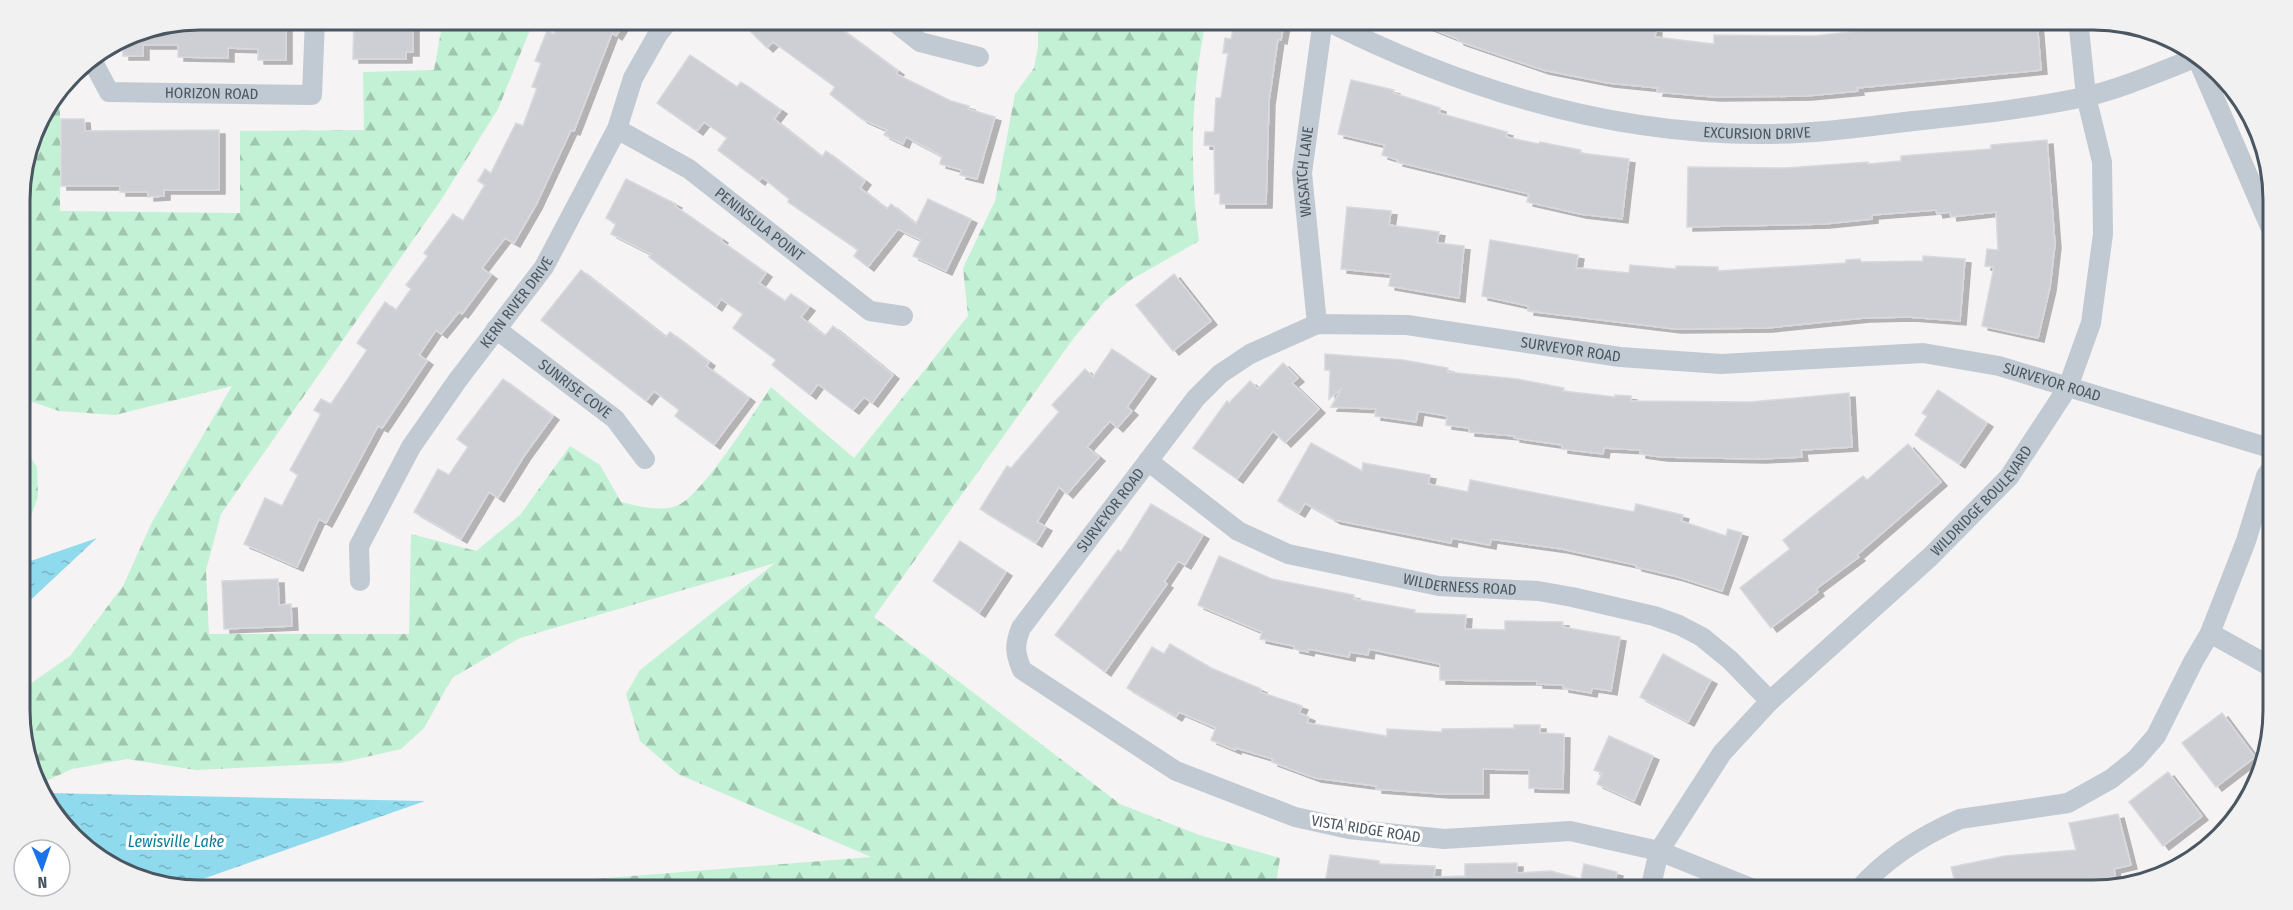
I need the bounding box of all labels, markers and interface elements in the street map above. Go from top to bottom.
street label: HORIZON ROAD [165,84,258,103]
street label: EXCURSION DRIVE [1703,123,1811,143]
street label: WASATCH LANE [1293,125,1317,218]
street label: PENINSULA POINT [711,184,808,265]
street label: KERN RIVER DRIVE [476,254,557,352]
street label: SURVEYOR ROAD [1519,333,1622,366]
street label: SUNRISE COVE [535,355,615,422]
street label: SURVEYOR ROAD [2001,359,2103,405]
street label: WILDRIDGE BOULEVARD [1927,442,2036,560]
street label: SURVEYOR ROAD [1073,465,1148,556]
street label: WILDERNESS ROAD [1402,570,1517,599]
street label: VISTA RIDGE ROAD [1310,811,1422,847]
water label: Lewisville Lake [128,832,225,851]
north arrow [12,838,72,898]
text: N [37,873,48,892]

